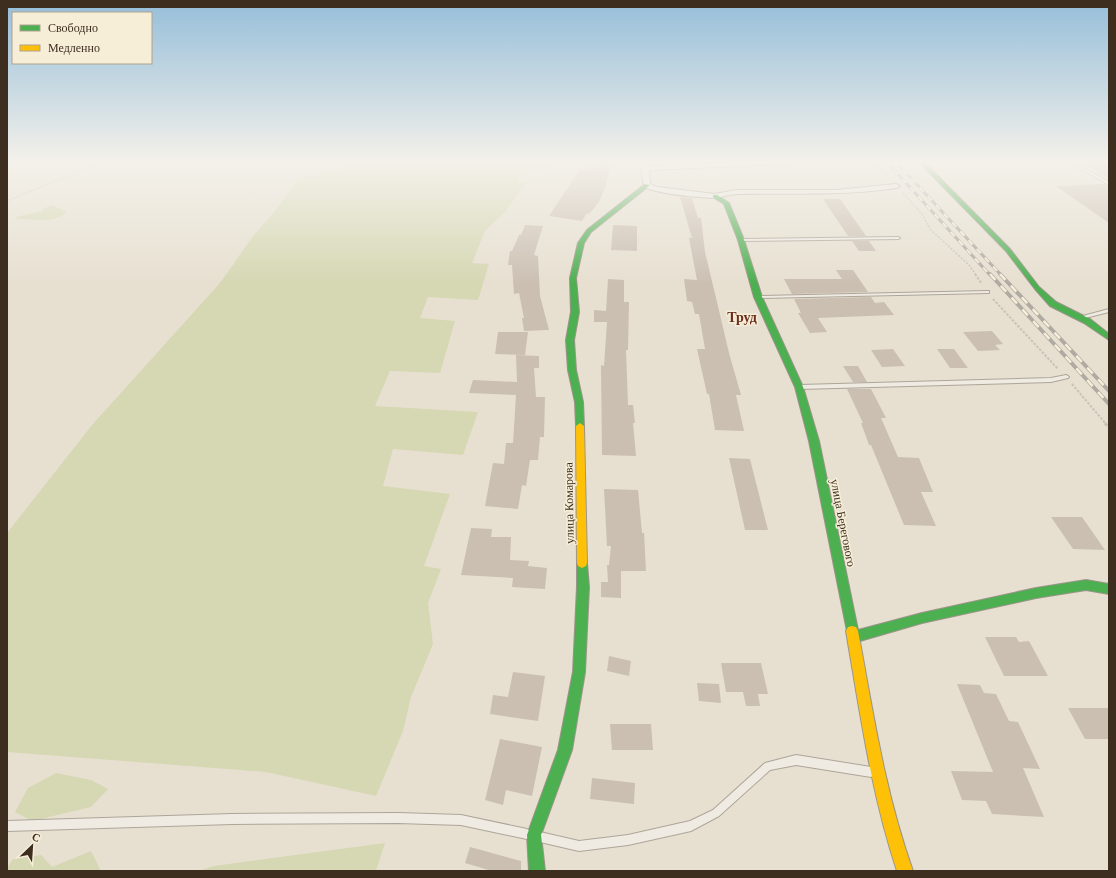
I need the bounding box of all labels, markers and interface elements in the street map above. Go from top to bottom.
legend [12,12,152,64]
text: Свободно [48,21,98,35]
text: Медленно [48,41,100,55]
district label: Труд [727,310,757,325]
street label: улица Комарова [561,461,577,544]
street label: улица Берегового [828,478,858,568]
north arrow [12,826,52,866]
text: С [30,830,42,844]

